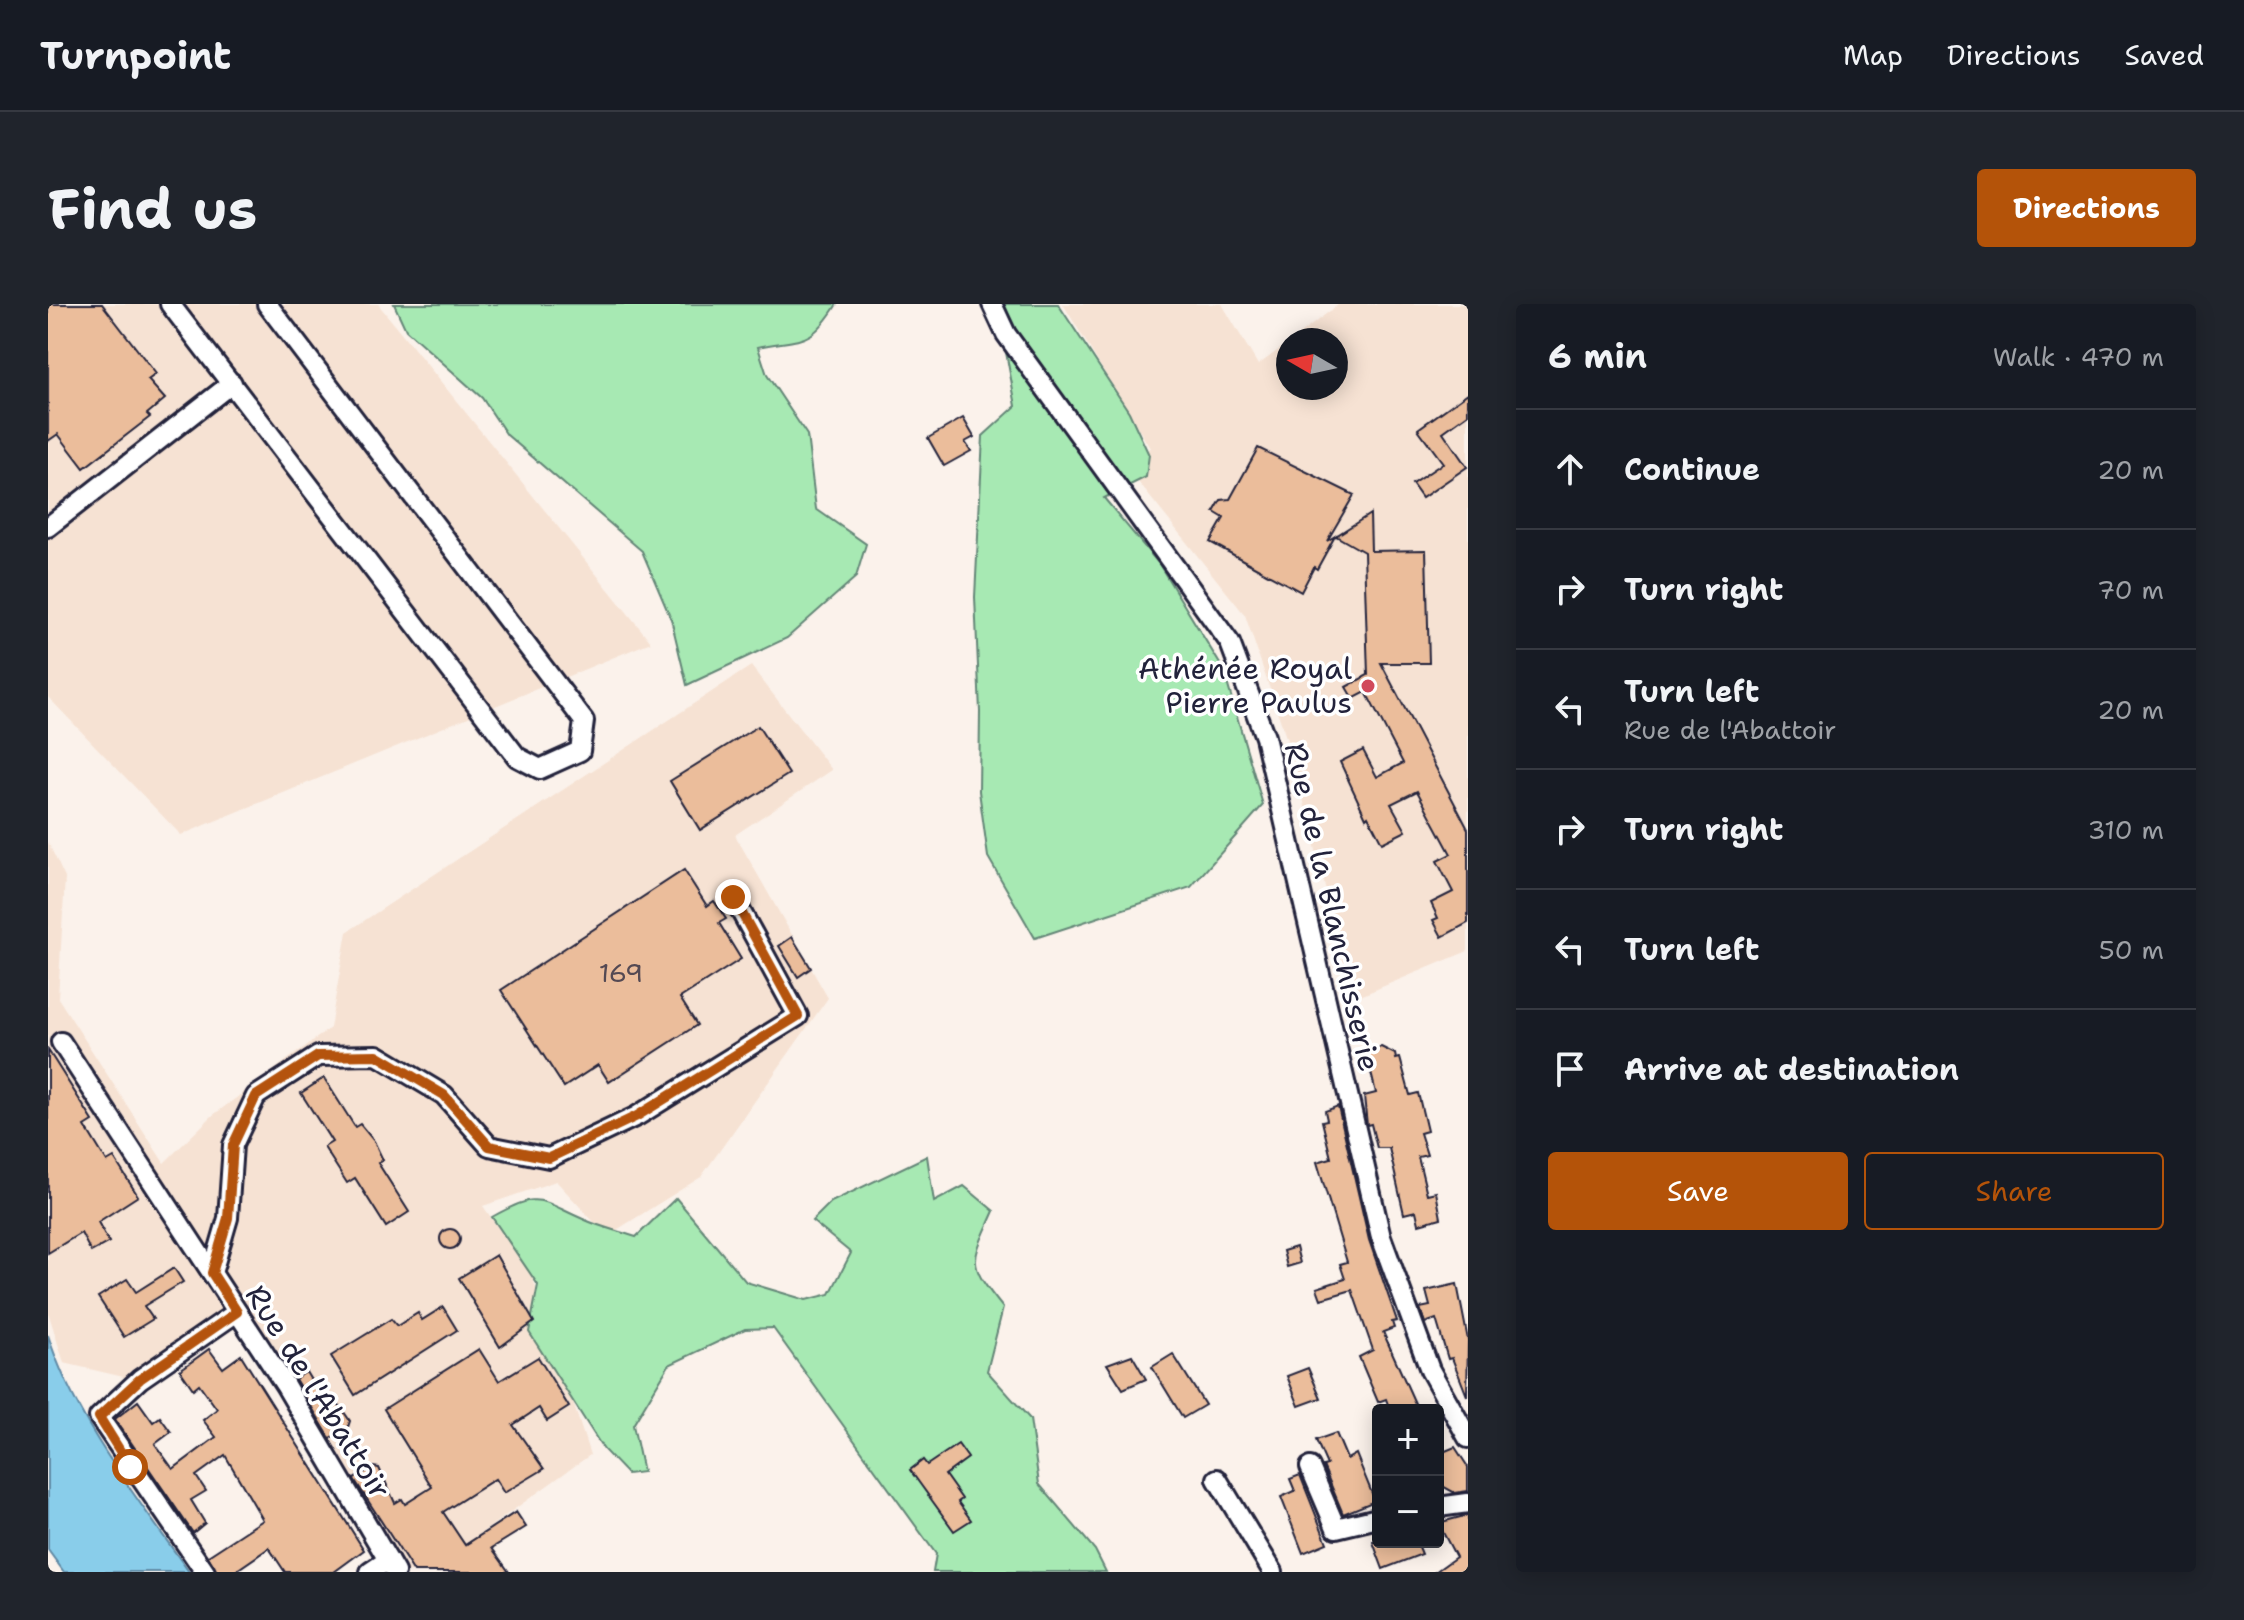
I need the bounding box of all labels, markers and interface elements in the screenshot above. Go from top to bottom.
text: Turnpoint [40,30,231,81]
text: Map [1843,36,1903,74]
text: Directions [1947,36,2081,74]
text: Saved [2125,36,2204,74]
button: Directions [1977,169,2196,247]
text: Find us [48,171,257,246]
north arrow [1276,328,1348,400]
text: 6 min [1548,333,1647,379]
text: Walk · 470 m [1993,339,2164,374]
icon: ahead [1548,447,1592,491]
text: Continue [1624,449,1760,490]
text: 20 m [2097,452,2164,487]
icon: right [1548,567,1592,611]
text: Turn right [1624,569,1783,610]
text: 70 m [2097,572,2164,607]
place label: Athénée Royal Pierre Paulus [1138,648,1352,723]
text: Turn left [1624,671,1759,712]
marker: Athénée Royal Pierre Paulus [1359,677,1377,695]
icon: left [1548,687,1592,731]
text: 20 m [2097,692,2164,727]
text: Rue de l'Abattoir [1624,712,1836,747]
street label: Rue de la Blanchisserie [1275,738,1390,1075]
icon: right [1548,807,1592,851]
text: Turn right [1624,809,1783,850]
text: 310 m [2088,812,2164,847]
route end [715,879,751,915]
icon: left [1548,927,1592,971]
text: Turn left [1624,929,1759,970]
text: 50 m [2099,932,2164,967]
house number: 169 [599,955,643,990]
icon: arrive [1548,1047,1592,1091]
text: Arrive at destination [1624,1049,1959,1090]
button: Save [1548,1152,1848,1230]
button: Share [1864,1152,2164,1230]
street label: Rue de l'Abattoir [236,1277,401,1507]
map controls [1372,1404,1444,1548]
button: + [1372,1404,1444,1476]
route start [112,1449,148,1485]
button: − [1372,1476,1444,1548]

